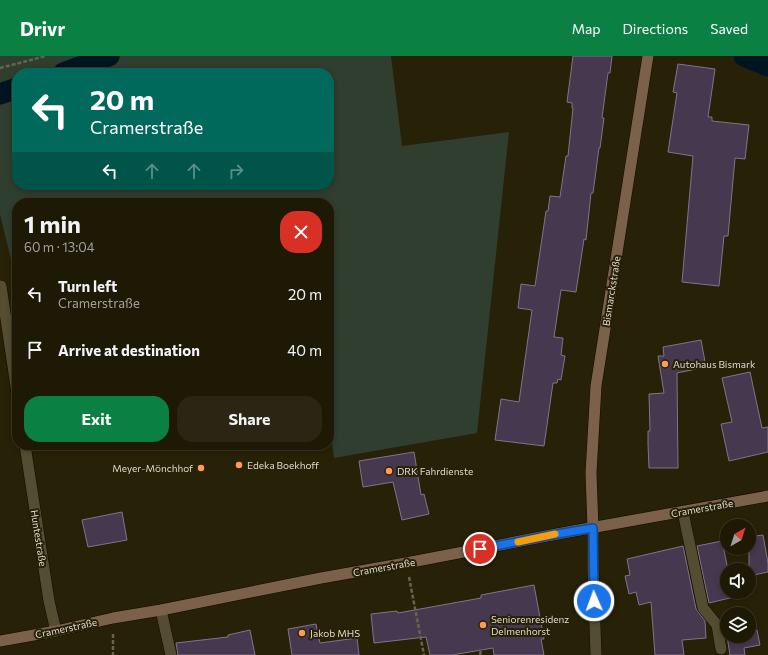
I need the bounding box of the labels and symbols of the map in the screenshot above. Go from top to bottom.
street label: Bismarckstraße [600,255,622,327]
place label: Autohaus Bismark [673,358,756,370]
marker: Autohaus Bismark [660,359,670,369]
place label: Edeka Boekhoff [247,459,319,471]
marker: Edeka Boekhoff [234,460,244,470]
place label: Meyer-Mönchhof [112,462,193,474]
marker: Meyer-Mönchhof [196,463,206,473]
place label: DRK Fahrdienste [397,465,473,477]
marker: DRK Fahrdienste [384,466,394,476]
street label: Cramerstraße [670,497,734,519]
street label: Huntestraße [29,509,49,567]
north arrow [720,519,756,555]
pin [463,532,497,566]
street label: Cramerstraße [352,556,416,578]
position arrow [573,580,615,622]
place label: Seniorenresidenz Delmenhorst [491,613,569,637]
street label: Cramerstraße [34,616,98,640]
marker: Seniorenresidenz Delmenhorst [478,620,488,630]
place label: Jakob MHS [310,627,360,639]
marker: Jakob MHS [297,628,307,638]

